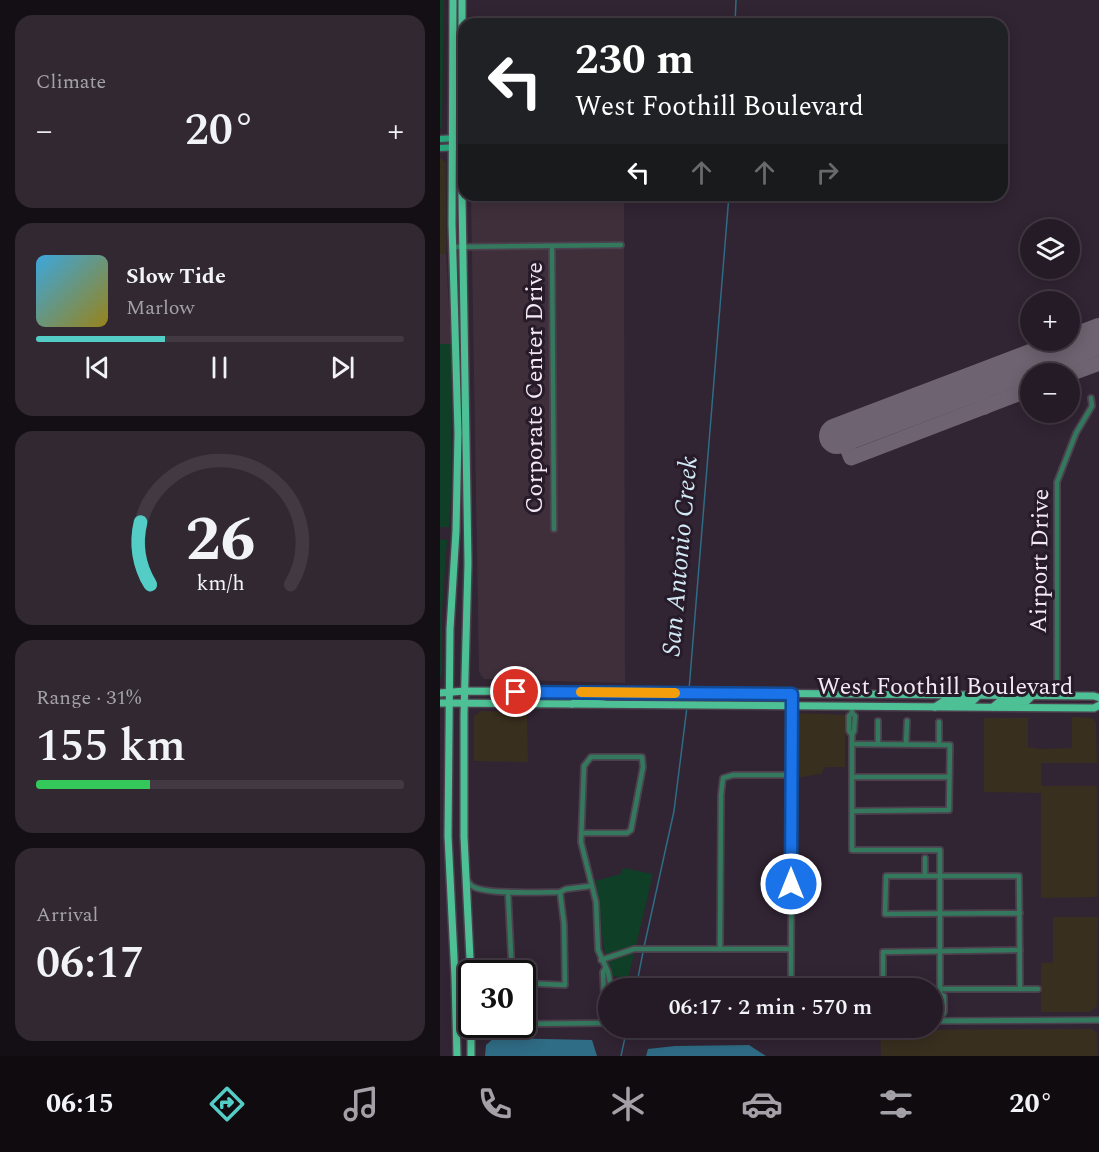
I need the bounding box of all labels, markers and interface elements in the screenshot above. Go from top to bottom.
text: 230 m [575,29,694,92]
icon: left [476,42,554,120]
text: Climate [36,67,106,97]
text: West Foothill Boulevard [575,86,864,128]
text: 20° [185,96,255,165]
text: − [36,106,53,156]
text: + [388,106,404,156]
icon: left [622,156,655,189]
icon: ahead [685,156,718,189]
icon: ahead [748,156,781,189]
icon: right [811,156,844,189]
map controls [1020,219,1080,423]
button: layers [1020,219,1080,279]
text: Slow Tide [126,260,226,293]
street label: Corporate Center Drive [517,262,553,514]
button: + [1020,291,1080,351]
text: Marlow [126,293,195,323]
icon: previous [81,351,114,384]
icon: pause [203,351,236,384]
icon: next [326,351,359,384]
button: − [1020,363,1080,423]
water label: San Antonio Creek [651,454,709,658]
street label: Airport Drive [1021,488,1059,634]
text: 26 [185,493,255,588]
text: km/h [196,567,244,600]
pin [490,666,541,717]
street label: West Foothill Boulevard [817,669,1073,705]
icon: arrive [499,675,532,708]
text: Range · 31% [36,683,141,713]
text: 155 km [36,712,186,781]
position arrow [759,852,823,916]
text: Arrival [36,900,98,930]
text: 06:17 [36,929,144,998]
speed limit sign: 30 [458,960,536,1038]
text: 06:17 · 2 min · 570 m [669,991,872,1024]
text: 06:15 [46,1083,114,1125]
icon: directions [206,1083,248,1125]
icon: music [340,1083,382,1125]
icon: phone [474,1083,516,1125]
icon: climate [607,1083,649,1125]
icon: car [741,1083,783,1125]
icon: filters [875,1083,917,1125]
text: 20° [1009,1083,1053,1125]

